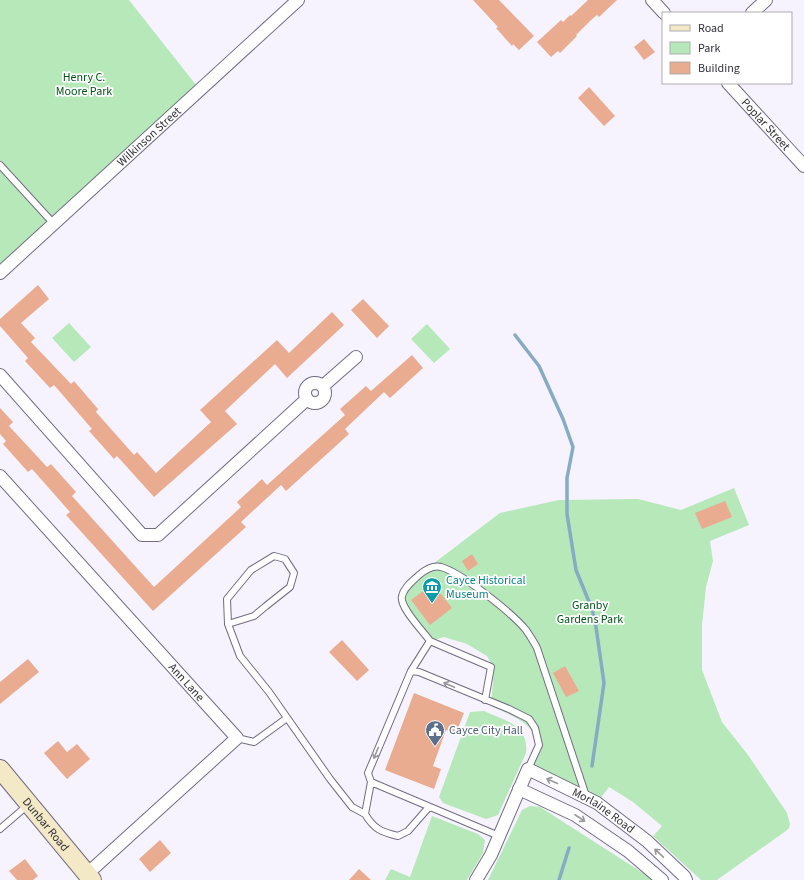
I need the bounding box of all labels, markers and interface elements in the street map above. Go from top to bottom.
legend [662,12,792,84]
text: Road [698,20,724,37]
text: Park [698,40,720,57]
text: Building [698,60,740,77]
park label: Henry C. Moore Park [56,69,112,100]
street label: Poplar Street [737,95,794,155]
street label: Wilkinson Street [113,103,185,171]
place label: Cayce Historical Museum [446,572,526,603]
museum icon: Cayce Historical Museum [421,576,443,604]
park label: Granby Gardens Park [557,597,623,628]
street label: Ann Lane [164,660,208,705]
one-way arrow [444,681,456,688]
public building icon: Cayce City Hall [424,719,446,747]
place label: Cayce City Hall [449,722,523,739]
one-way arrow [372,746,379,758]
one-way arrow [546,777,558,784]
street label: Morlaine Road [569,784,638,838]
street label: Dunbar Road [18,794,73,855]
one-way arrow [574,814,585,822]
one-way arrow [654,848,664,857]

